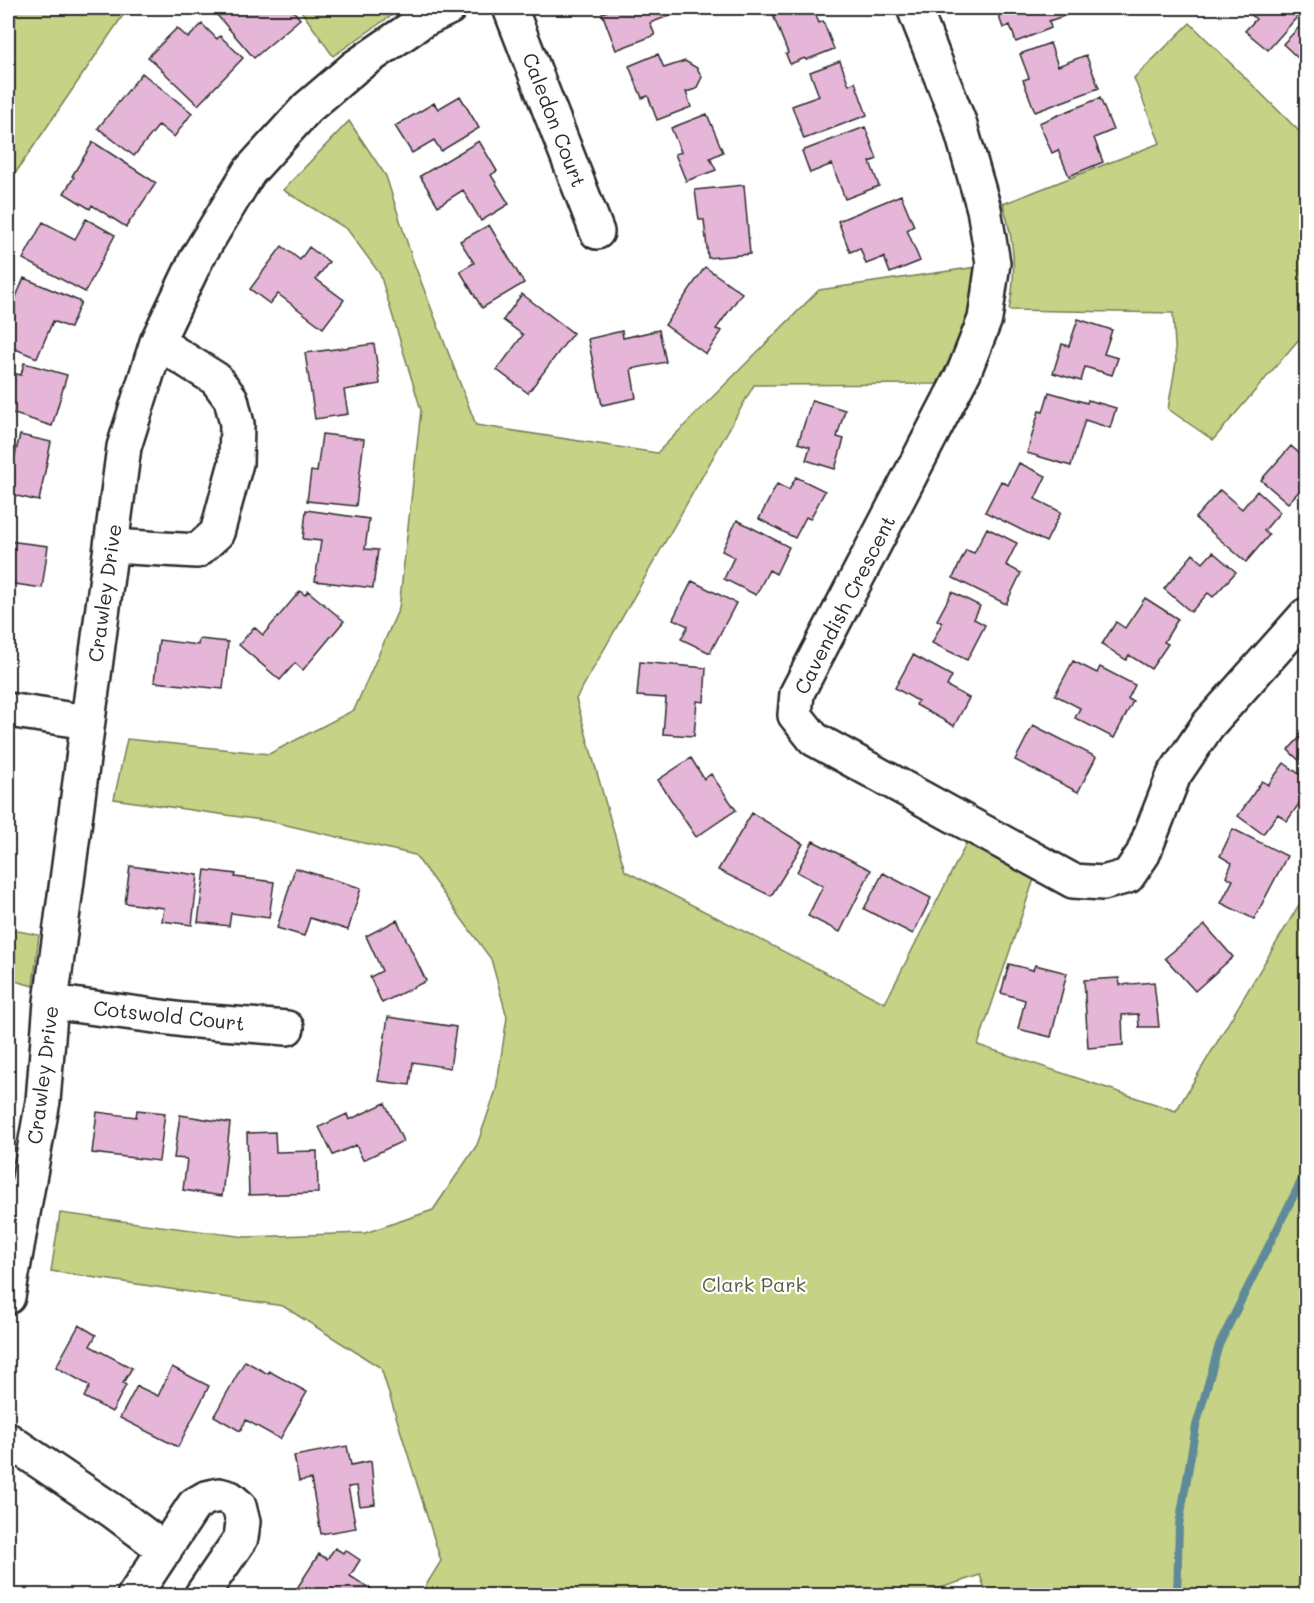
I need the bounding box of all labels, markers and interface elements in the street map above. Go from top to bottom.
street label: Caledon Court [517,49,593,191]
street label: Cavendish Crescent [788,511,901,698]
street label: Crawley Drive [81,522,127,664]
street label: Cotswold Court [92,994,246,1036]
street label: Crawley Drive [21,1004,63,1146]
park label: Clark Park [702,1271,806,1297]

